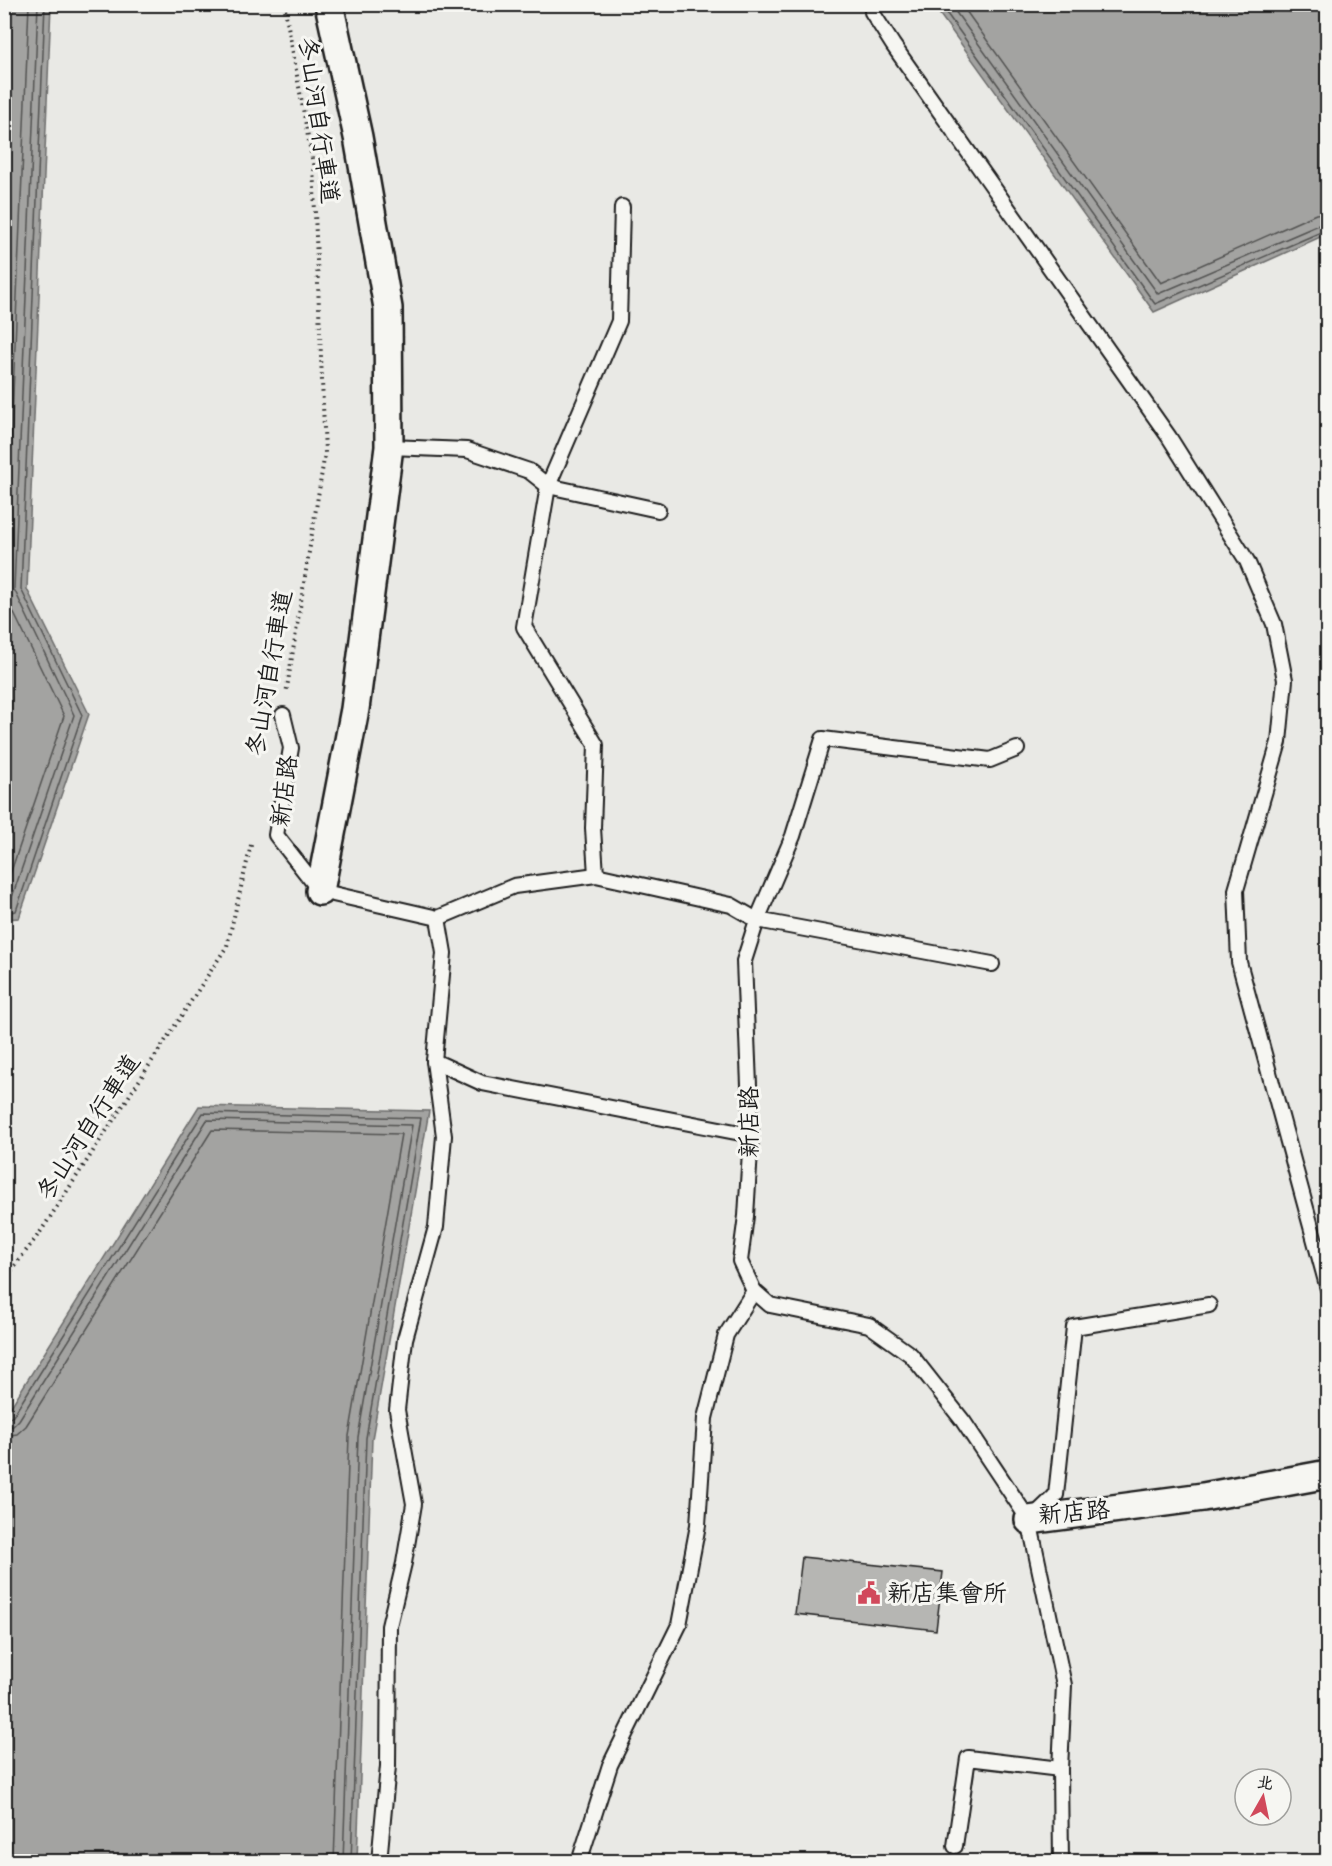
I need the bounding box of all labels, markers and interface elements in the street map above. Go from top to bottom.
street label: 冬山河自行車道 [290,35,345,206]
street label: 冬山河自行車道 [241,588,300,759]
street label: 新店路 [266,754,305,829]
street label: 冬山河自行車道 [31,1049,148,1207]
street label: 新店路 [735,1086,766,1158]
street label: 新店路 [1037,1495,1111,1532]
place label: 新店集會所 [887,1579,1007,1610]
public building icon: 新店集會所 [856,1580,882,1606]
north arrow [1233,1767,1293,1827]
text: 北 [1256,1772,1275,1795]

